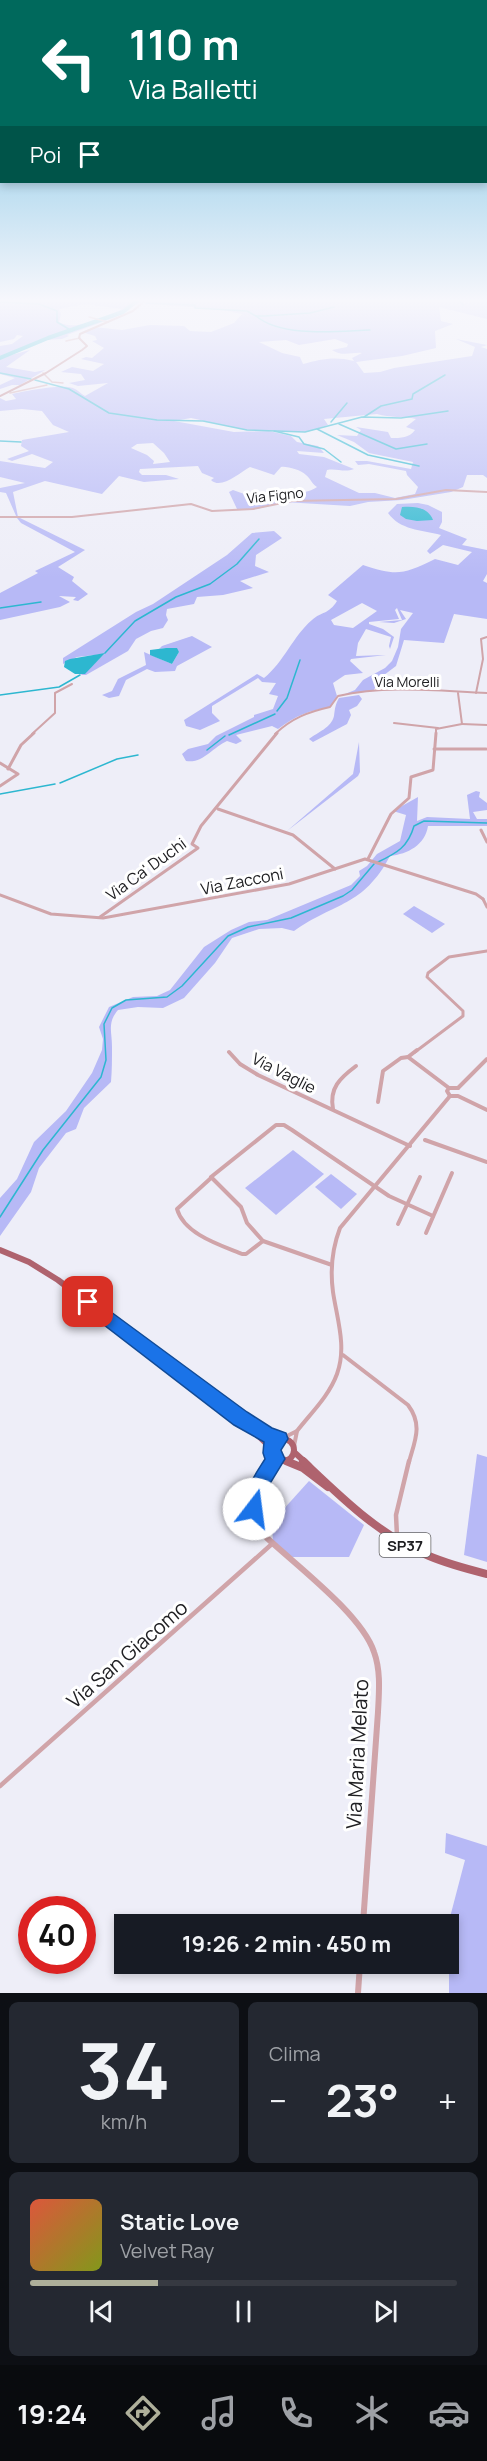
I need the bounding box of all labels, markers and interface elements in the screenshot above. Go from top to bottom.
text: 110 m [129,15,240,73]
icon: left [30,24,108,102]
text: Via Balletti [129,70,258,107]
icon: arrive [73,138,106,171]
text: Poi [30,140,61,170]
street label: Via Figno [246,483,304,507]
street label: Via Morelli [375,672,439,691]
street label: Via Ca' Duchi [101,832,191,906]
street label: Via Zacconi [199,862,285,900]
street label: Via Vaglie [248,1047,320,1099]
pin [62,1276,113,1327]
icon: arrive [71,1285,104,1318]
position arrow [222,1477,286,1541]
road number: SP37 [380,1533,430,1557]
street label: Via San Giacomo [61,1594,193,1714]
street label: Via Maria Melato [340,1678,374,1830]
speed limit sign: 40 [18,1896,96,1974]
text: 19:26 · 2 min · 450 m [182,1929,391,1959]
text: 34 [78,2016,170,2122]
text: Clima [269,2040,321,2067]
text: 23° [326,2069,399,2131]
text: − [269,2078,287,2123]
text: + [438,2078,457,2123]
text: km/h [101,2108,147,2135]
text: Static Love [120,2207,239,2237]
text: Velvet Ray [120,2237,214,2264]
icon: previous [85,2295,118,2328]
icon: pause [227,2295,260,2328]
icon: next [369,2295,402,2328]
icon: directions [122,2392,164,2434]
icon: music [198,2392,240,2434]
icon: phone [275,2392,317,2434]
icon: climate [351,2392,393,2434]
icon: car [428,2392,470,2434]
text: 19:24 [17,2395,87,2432]

